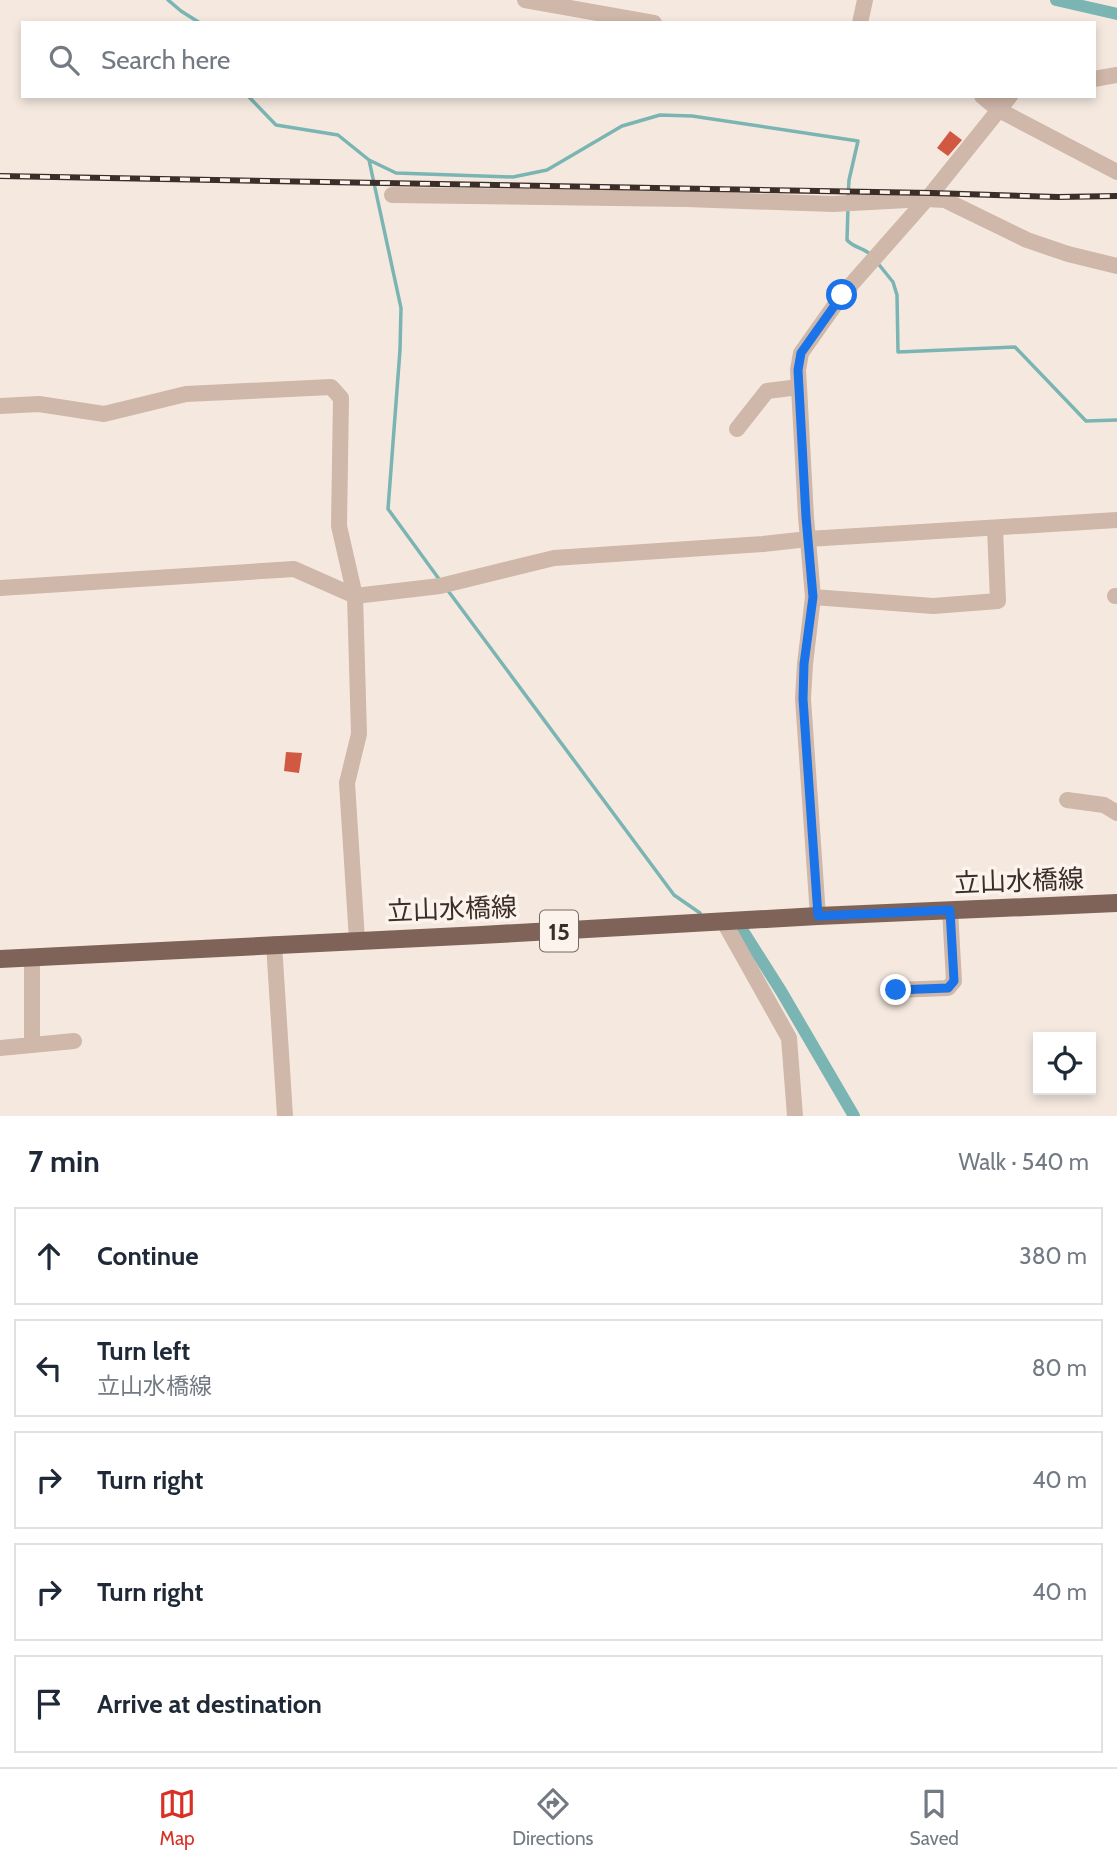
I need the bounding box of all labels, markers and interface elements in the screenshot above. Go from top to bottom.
search box [21,21,1096,98]
icon: search [45,41,83,79]
text: Search here [101,44,230,76]
route start [826,279,857,310]
street label: 立山水橋線 [953,863,1085,899]
street label: 立山水橋線 [386,891,518,927]
road number: 15 [540,911,578,951]
route end [880,974,911,1005]
map controls [1033,1032,1096,1095]
button: locate [1033,1032,1096,1095]
text: 7 min [28,1143,100,1180]
text: Walk · 540 m [958,1148,1089,1176]
icon: ahead [30,1237,68,1275]
text: Continue [97,1240,199,1272]
text: 380 m [1019,1242,1087,1270]
text: Turn left [97,1335,190,1367]
icon: left [30,1349,68,1387]
text: 80 m [1032,1354,1087,1382]
text: 立山水橋線 [97,1372,212,1400]
icon: right [30,1461,68,1499]
text: Turn right [97,1464,203,1496]
text: 40 m [1032,1466,1087,1494]
icon: right [30,1573,68,1611]
text: Turn right [97,1576,203,1608]
text: 40 m [1032,1578,1087,1606]
icon: arrive [30,1685,68,1723]
text: Arrive at destination [97,1688,322,1720]
tab: Map [158,1785,196,1850]
tab: Directions [512,1785,593,1850]
tab: Saved [910,1785,959,1850]

